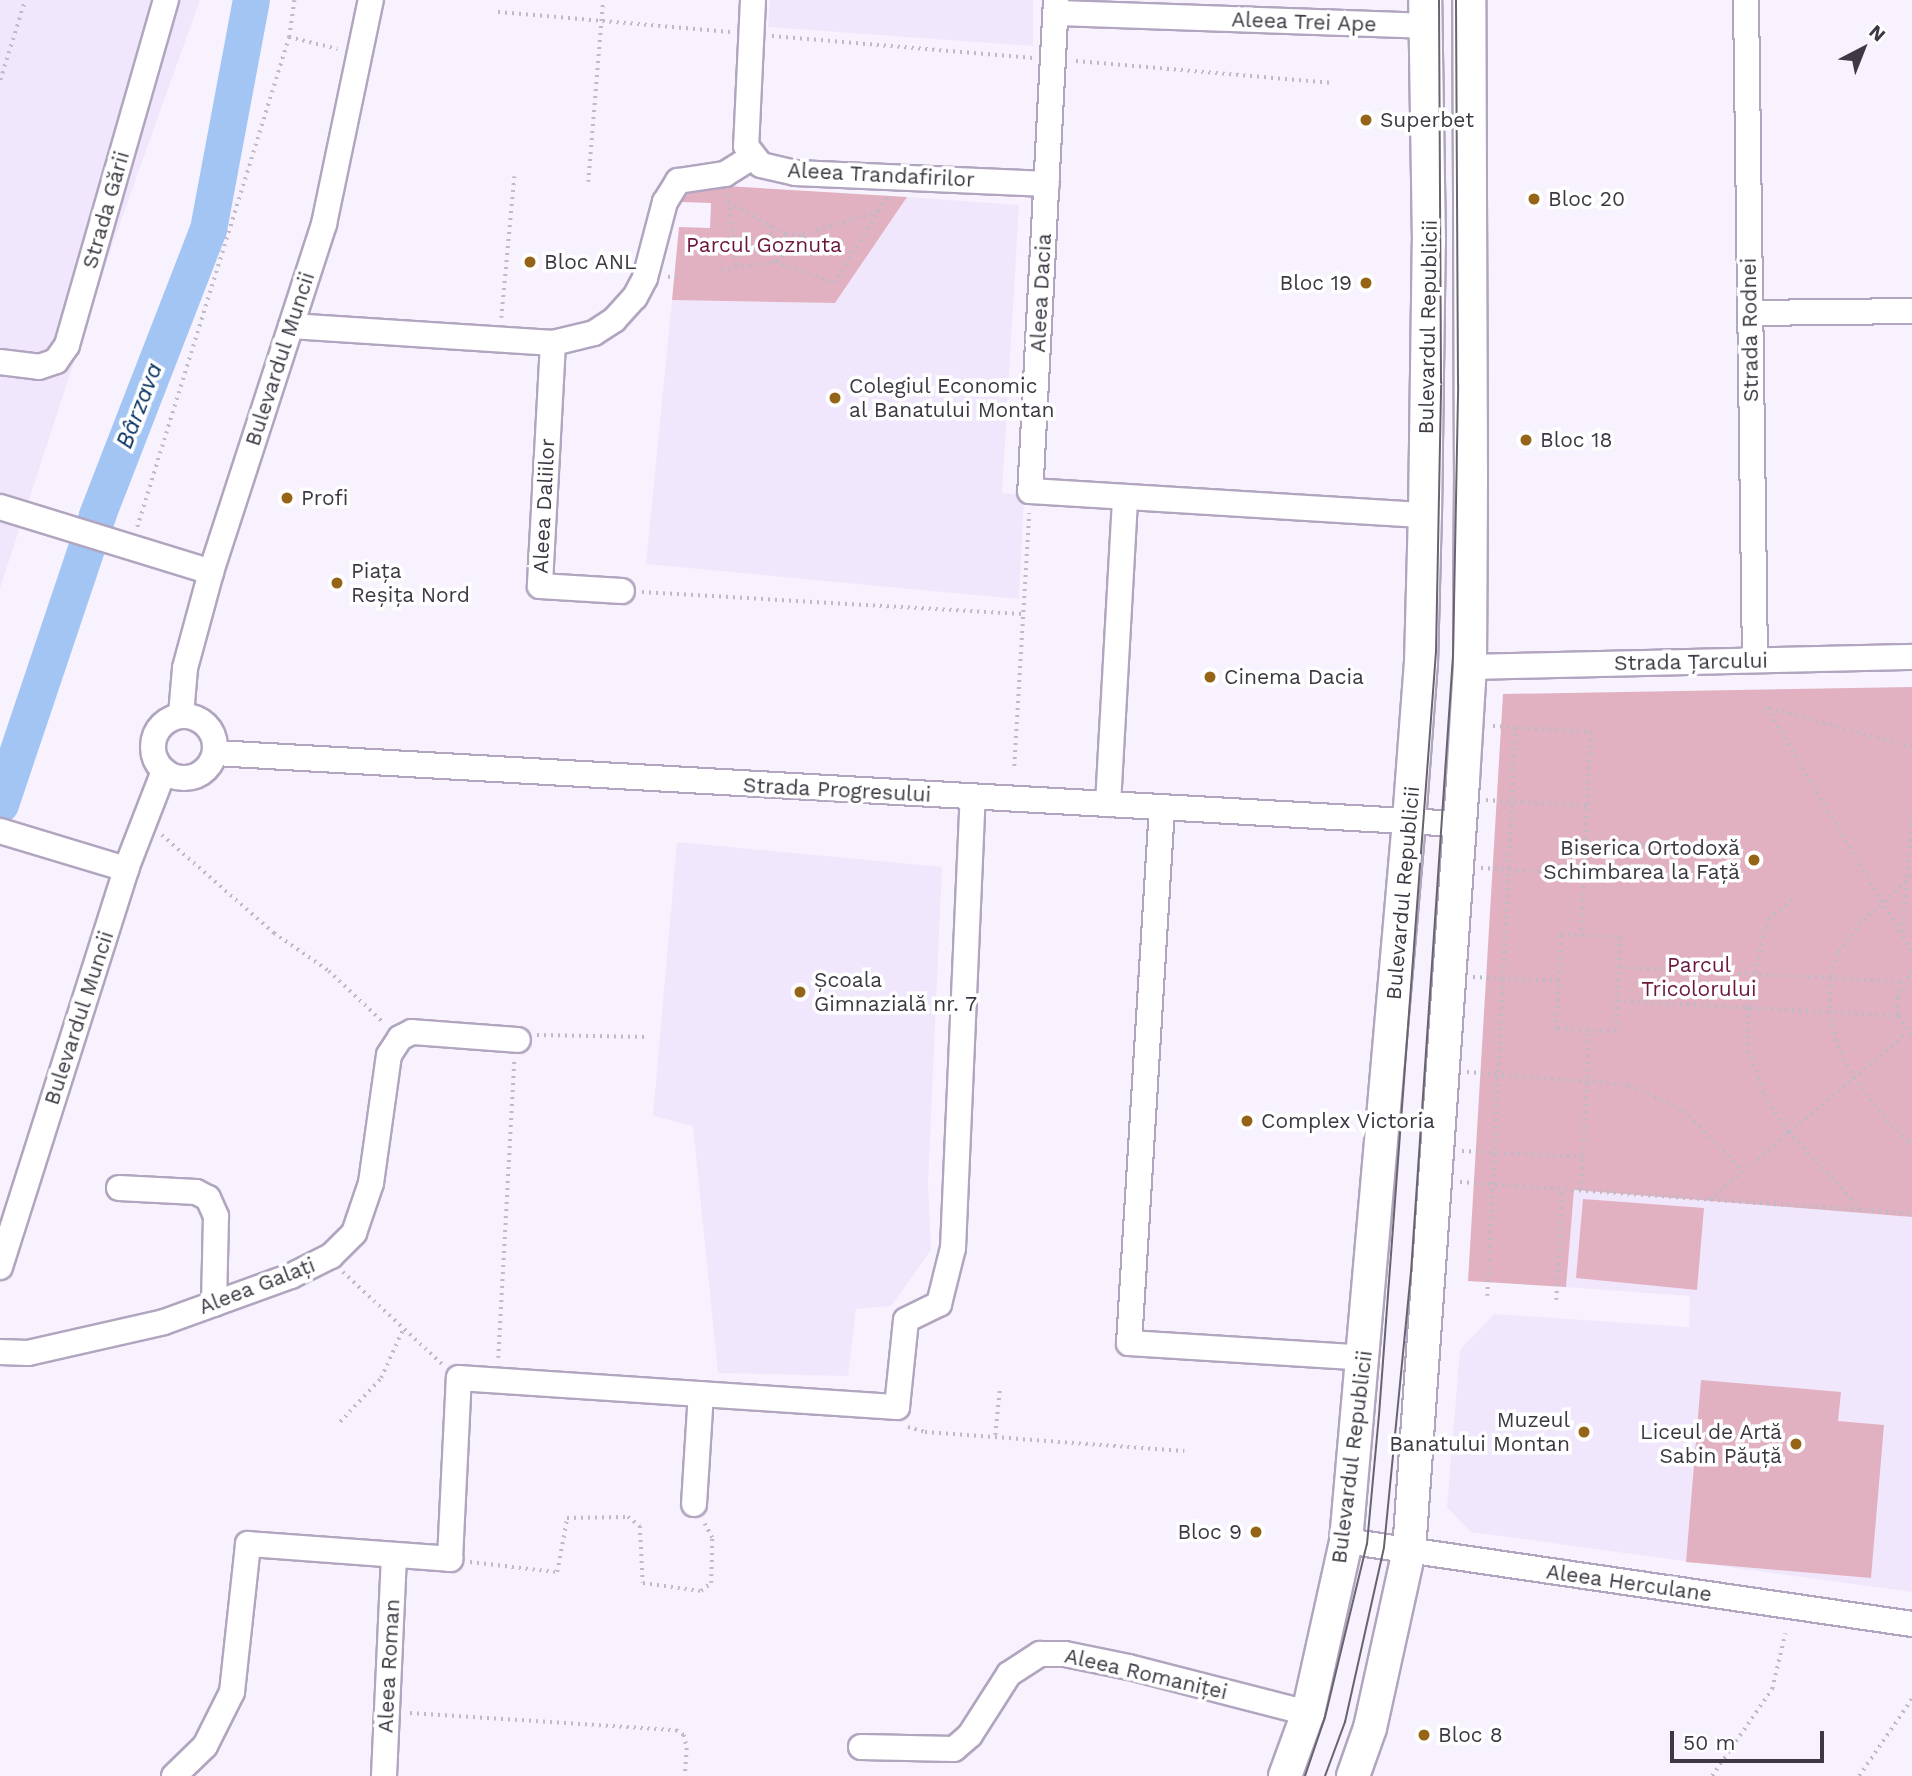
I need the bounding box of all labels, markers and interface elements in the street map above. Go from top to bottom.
street label: Aleea Trei Ape [1230,7,1378,37]
north arrow [1828,14,1898,84]
text: N [1864,20,1890,46]
place label: Superbet [1380,107,1474,133]
marker: Superbet [1358,112,1374,128]
street label: Strada Gării [77,148,135,272]
street label: Aleea Trandafirilor [786,157,976,193]
place label: Bloc 20 [1548,186,1625,212]
marker: Bloc 20 [1526,191,1542,207]
street label: Bulevardul Republicii [1414,219,1442,435]
park label: Parcul Goznuta [686,232,842,258]
street label: Aleea Dacia [1025,233,1057,353]
place label: Bloc ANL [544,249,637,275]
marker: Bloc ANL [522,254,538,270]
street label: Strada Rodnei [1736,257,1764,403]
street label: Bulevardul Muncii [240,269,320,449]
place label: Bloc 19 [1279,270,1352,296]
marker: Bloc 19 [1358,275,1374,291]
water label: Bârzava [111,359,169,453]
place label: Colegiul Economic al Banatului Montan [849,373,1055,423]
marker: Colegiul Economic al Banatului Montan [827,390,843,406]
place label: Bloc 18 [1540,427,1613,453]
marker: Bloc 18 [1518,432,1534,448]
street label: Aleea Daliilor [528,438,560,574]
place label: Profi [301,485,348,511]
marker: Profi [279,490,295,506]
place label: Piața Reșița Nord [351,558,470,608]
marker: Piața Reșița Nord [329,575,345,591]
street label: Strada Țarcului [1613,648,1769,676]
place label: Cinema Dacia [1224,664,1364,690]
marker: Cinema Dacia [1202,669,1218,685]
street label: Strada Progresului [742,772,932,808]
street label: Bulevardul Republicii [1381,785,1425,1001]
place label: Biserica Ortodoxă Schimbarea la Față [1542,835,1740,885]
marker: Biserica Ortodoxă Schimbarea la Față [1746,852,1762,868]
street label: Bulevardul Muncii [39,928,119,1108]
park label: Parcul Tricolorului [1641,952,1757,1002]
place label: Școala Gimnazială nr. 7 [814,967,978,1017]
marker: Școala Gimnazială nr. 7 [792,984,808,1000]
place label: Complex Victoria [1261,1108,1436,1134]
marker: Complex Victoria [1239,1113,1255,1129]
street label: Aleea Galați [195,1252,319,1320]
street label: Bulevardul Republicii [1326,1349,1378,1565]
place label: Muzeul Banatului Montan [1389,1407,1570,1457]
place label: Liceul de Artă Sabin Păuță [1639,1419,1782,1469]
marker: Muzeul Banatului Montan [1576,1424,1592,1440]
marker: Liceul de Artă Sabin Păuță [1788,1436,1804,1452]
place label: Bloc 9 [1177,1519,1242,1545]
marker: Bloc 9 [1248,1524,1264,1540]
street label: Aleea Herculane [1544,1559,1714,1607]
street label: Aleea Roman [373,1598,405,1734]
street label: Aleea Romaniței [1062,1643,1230,1705]
scale bar [1674,1716,1828,1760]
place label: Bloc 8 [1438,1722,1503,1748]
marker: Bloc 8 [1416,1727,1432,1743]
text: 50 m [1683,1730,1735,1755]

